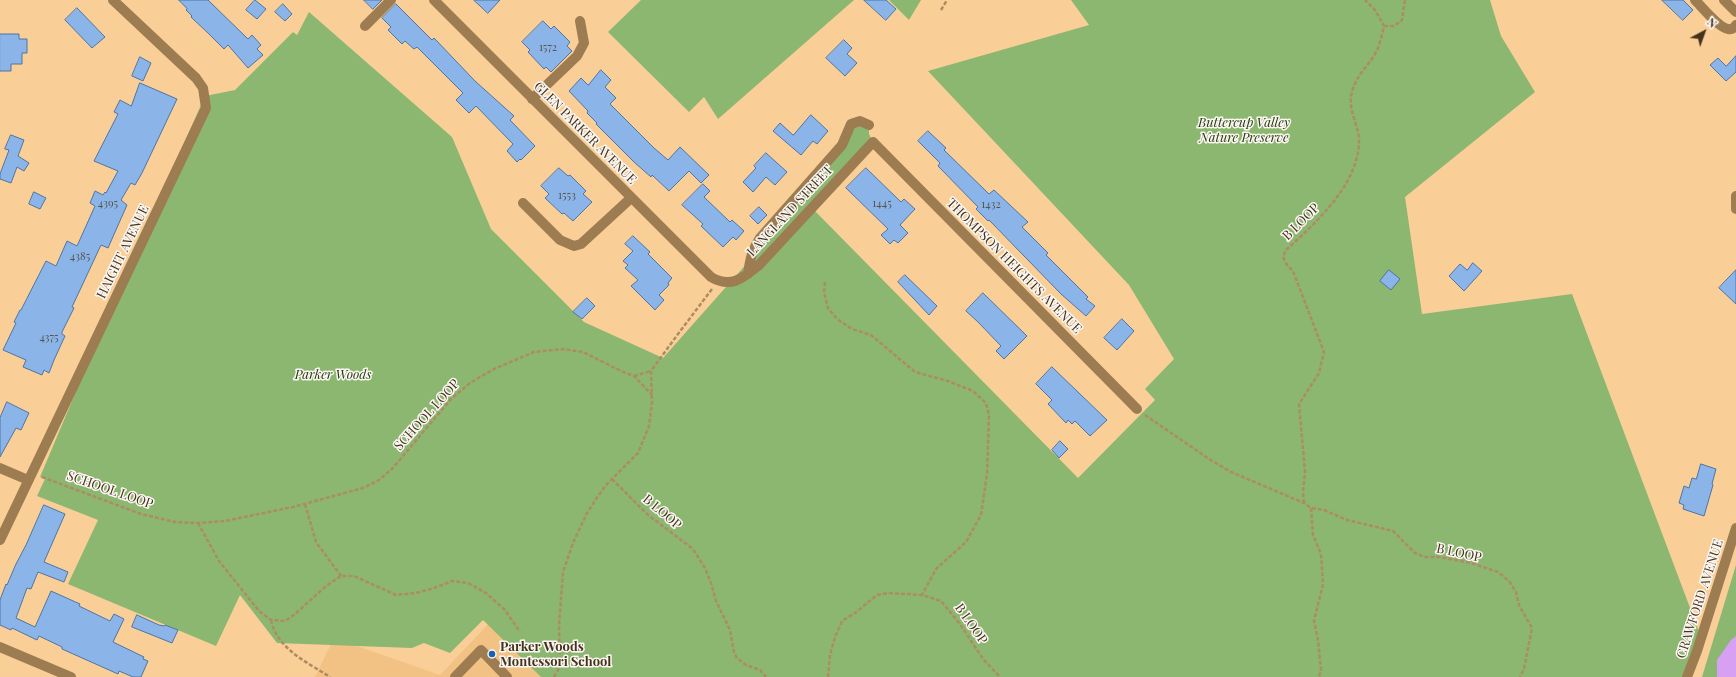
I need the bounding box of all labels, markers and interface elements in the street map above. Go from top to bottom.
north arrow [1684,12,1724,52]
text: N [1704,14,1720,31]
house number: 1572 [539,41,557,55]
street label: GLEN PARKER AVENUE [531,79,639,187]
park label: Buttercup Valley Nature Preserve [1198,115,1290,146]
street label: LANGLAND STREET [744,162,836,260]
house number: 1553 [558,189,576,203]
street label: THOMPSON HEIGHTS AVENUE [943,195,1085,337]
house number: 4395 [98,197,118,211]
house number: 1445 [872,197,892,211]
house number: 1432 [981,198,1001,212]
street label: B LOOP [1279,200,1323,244]
street label: HAIGHT AVENUE [94,203,152,301]
house number: 4385 [70,250,90,264]
house number: 4375 [39,331,59,345]
park label: Parker Woods [295,367,371,383]
street label: SCHOOL LOOP [391,376,463,454]
street label: SCHOOL LOOP [65,468,155,512]
street label: B LOOP [639,491,685,533]
street label: CRAWFORD AVENUE [1673,538,1727,660]
street label: B LOOP [1435,541,1483,565]
street label: B LOOP [951,601,991,647]
place label: Parker Woods Montessori School [500,639,611,670]
marker: Parker Woods Montessori School [487,649,497,659]

